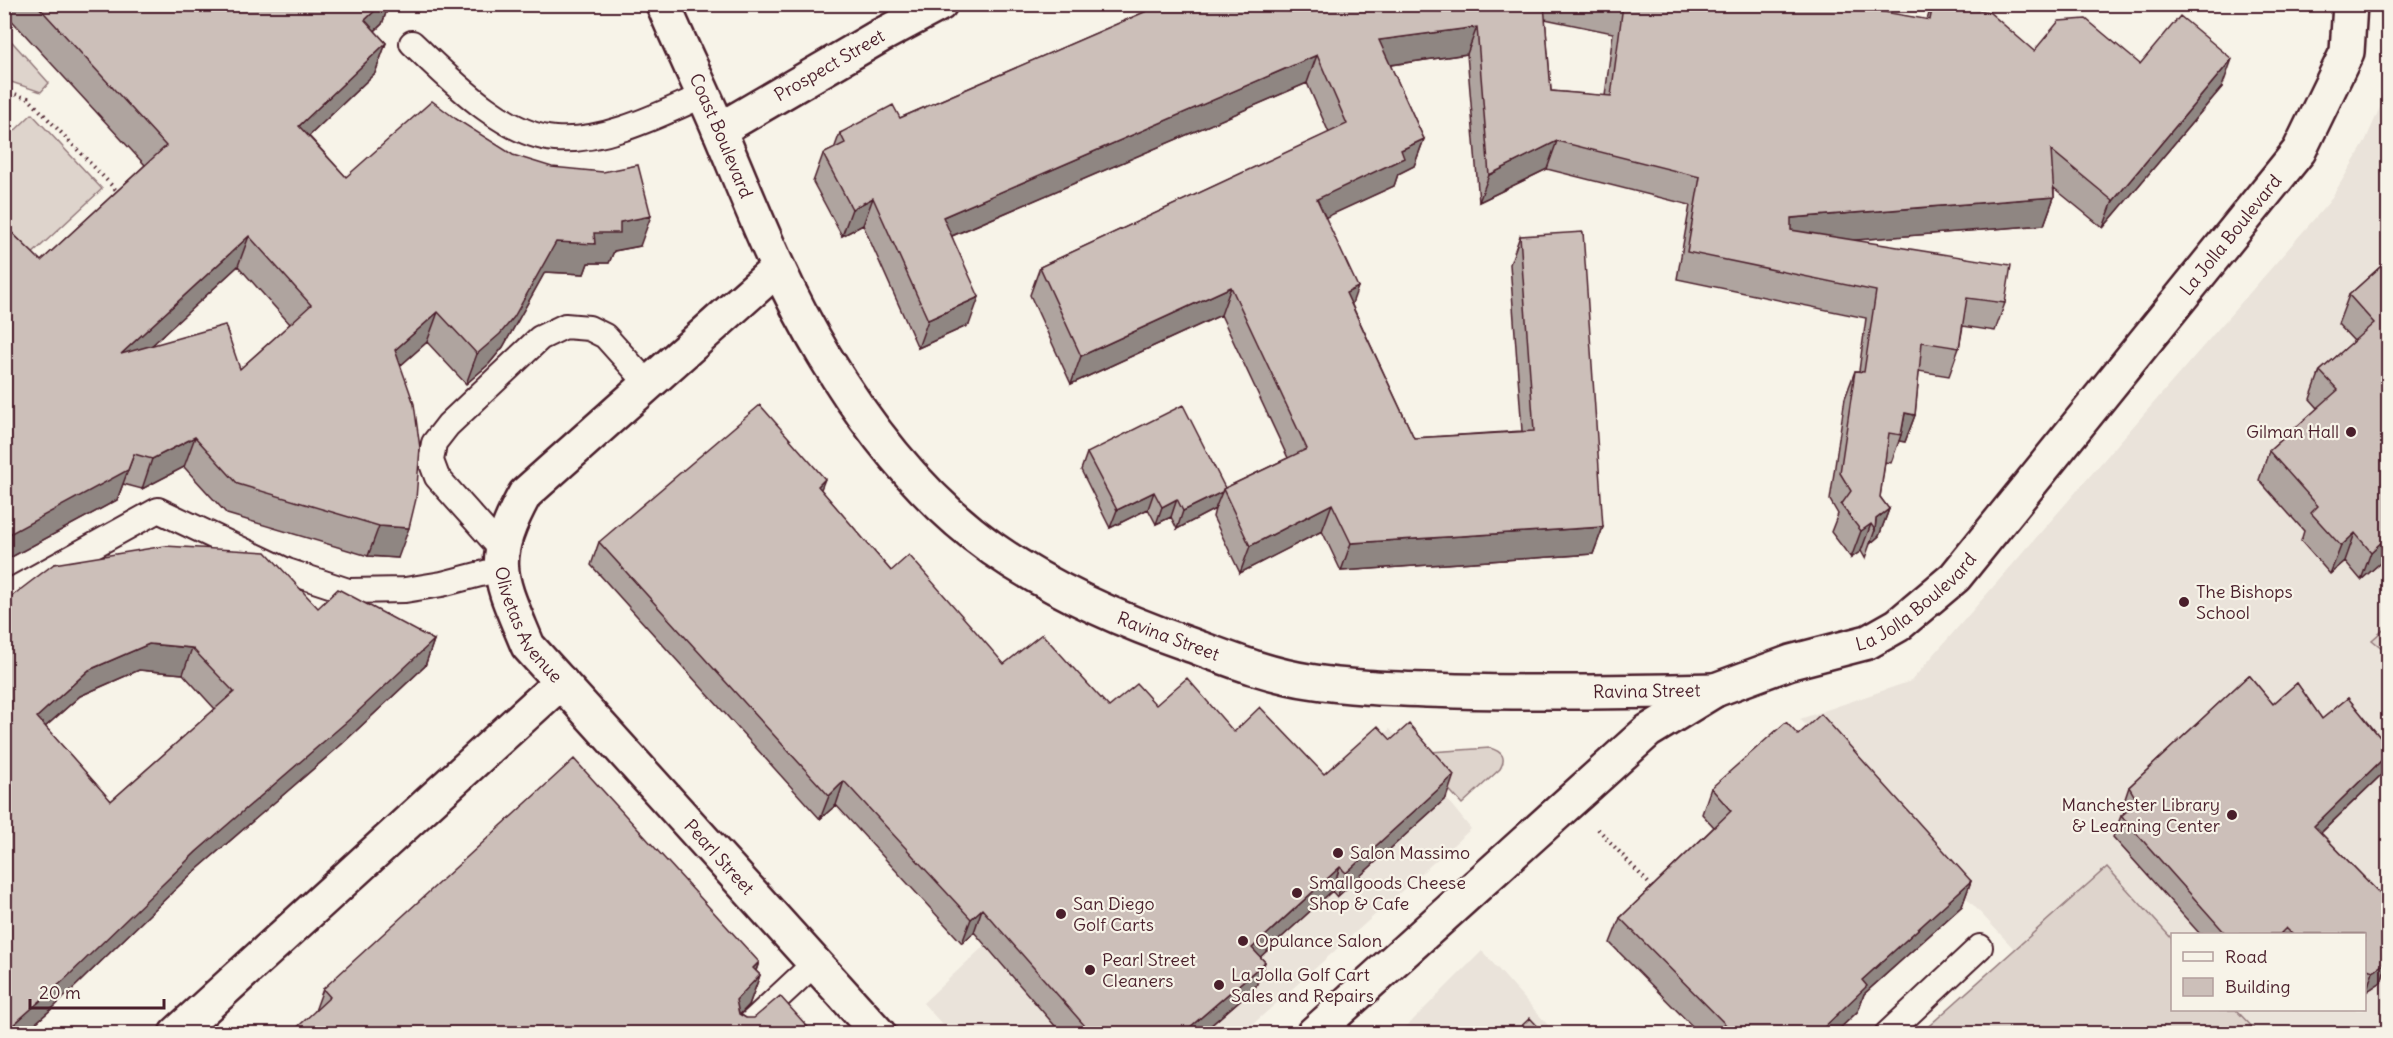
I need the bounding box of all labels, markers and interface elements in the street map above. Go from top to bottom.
street label: Prospect Street [770,24,888,106]
street label: Coast Boulevard [685,70,758,202]
street label: La Jolla Boulevard [2175,169,2287,300]
place label: Gilman Hall [2246,420,2339,443]
marker: Gilman Hall [2344,425,2358,439]
street label: La Jolla Boulevard [1853,548,1981,656]
street label: Olivetas Avenue [490,565,568,687]
place label: The Bishops School [2196,580,2293,624]
marker: The Bishops School [2177,595,2191,609]
street label: Ravina Street [1114,606,1223,666]
street label: Ravina Street [1593,678,1701,703]
place label: Manchester Library & Learning Center [2061,793,2221,837]
marker: Manchester Library & Learning Center [2225,808,2239,822]
street label: Pearl Street [679,814,759,899]
place label: Salon Massimo [1350,841,1470,864]
marker: Salon Massimo [1331,846,1345,860]
place label: Smallgoods Cheese Shop & Cafe [1309,871,1466,915]
marker: Smallgoods Cheese Shop & Cafe [1290,886,1304,900]
place label: San Diego Golf Carts [1073,892,1155,936]
marker: San Diego Golf Carts [1054,907,1068,921]
place label: Opulance Salon [1255,929,1382,952]
legend [2171,933,2366,1011]
marker: Opulance Salon [1236,934,1250,948]
text: Road [2225,945,2268,968]
place label: Pearl Street Cleaners [1102,948,1196,992]
marker: Pearl Street Cleaners [1083,963,1097,977]
place label: La Jolla Golf Cart Sales and Repairs [1231,963,1374,1007]
scale bar [30,972,164,1010]
text: Building [2225,975,2290,998]
marker: La Jolla Golf Cart Sales and Repairs [1212,978,1226,992]
text: 20 m [39,981,81,1004]

